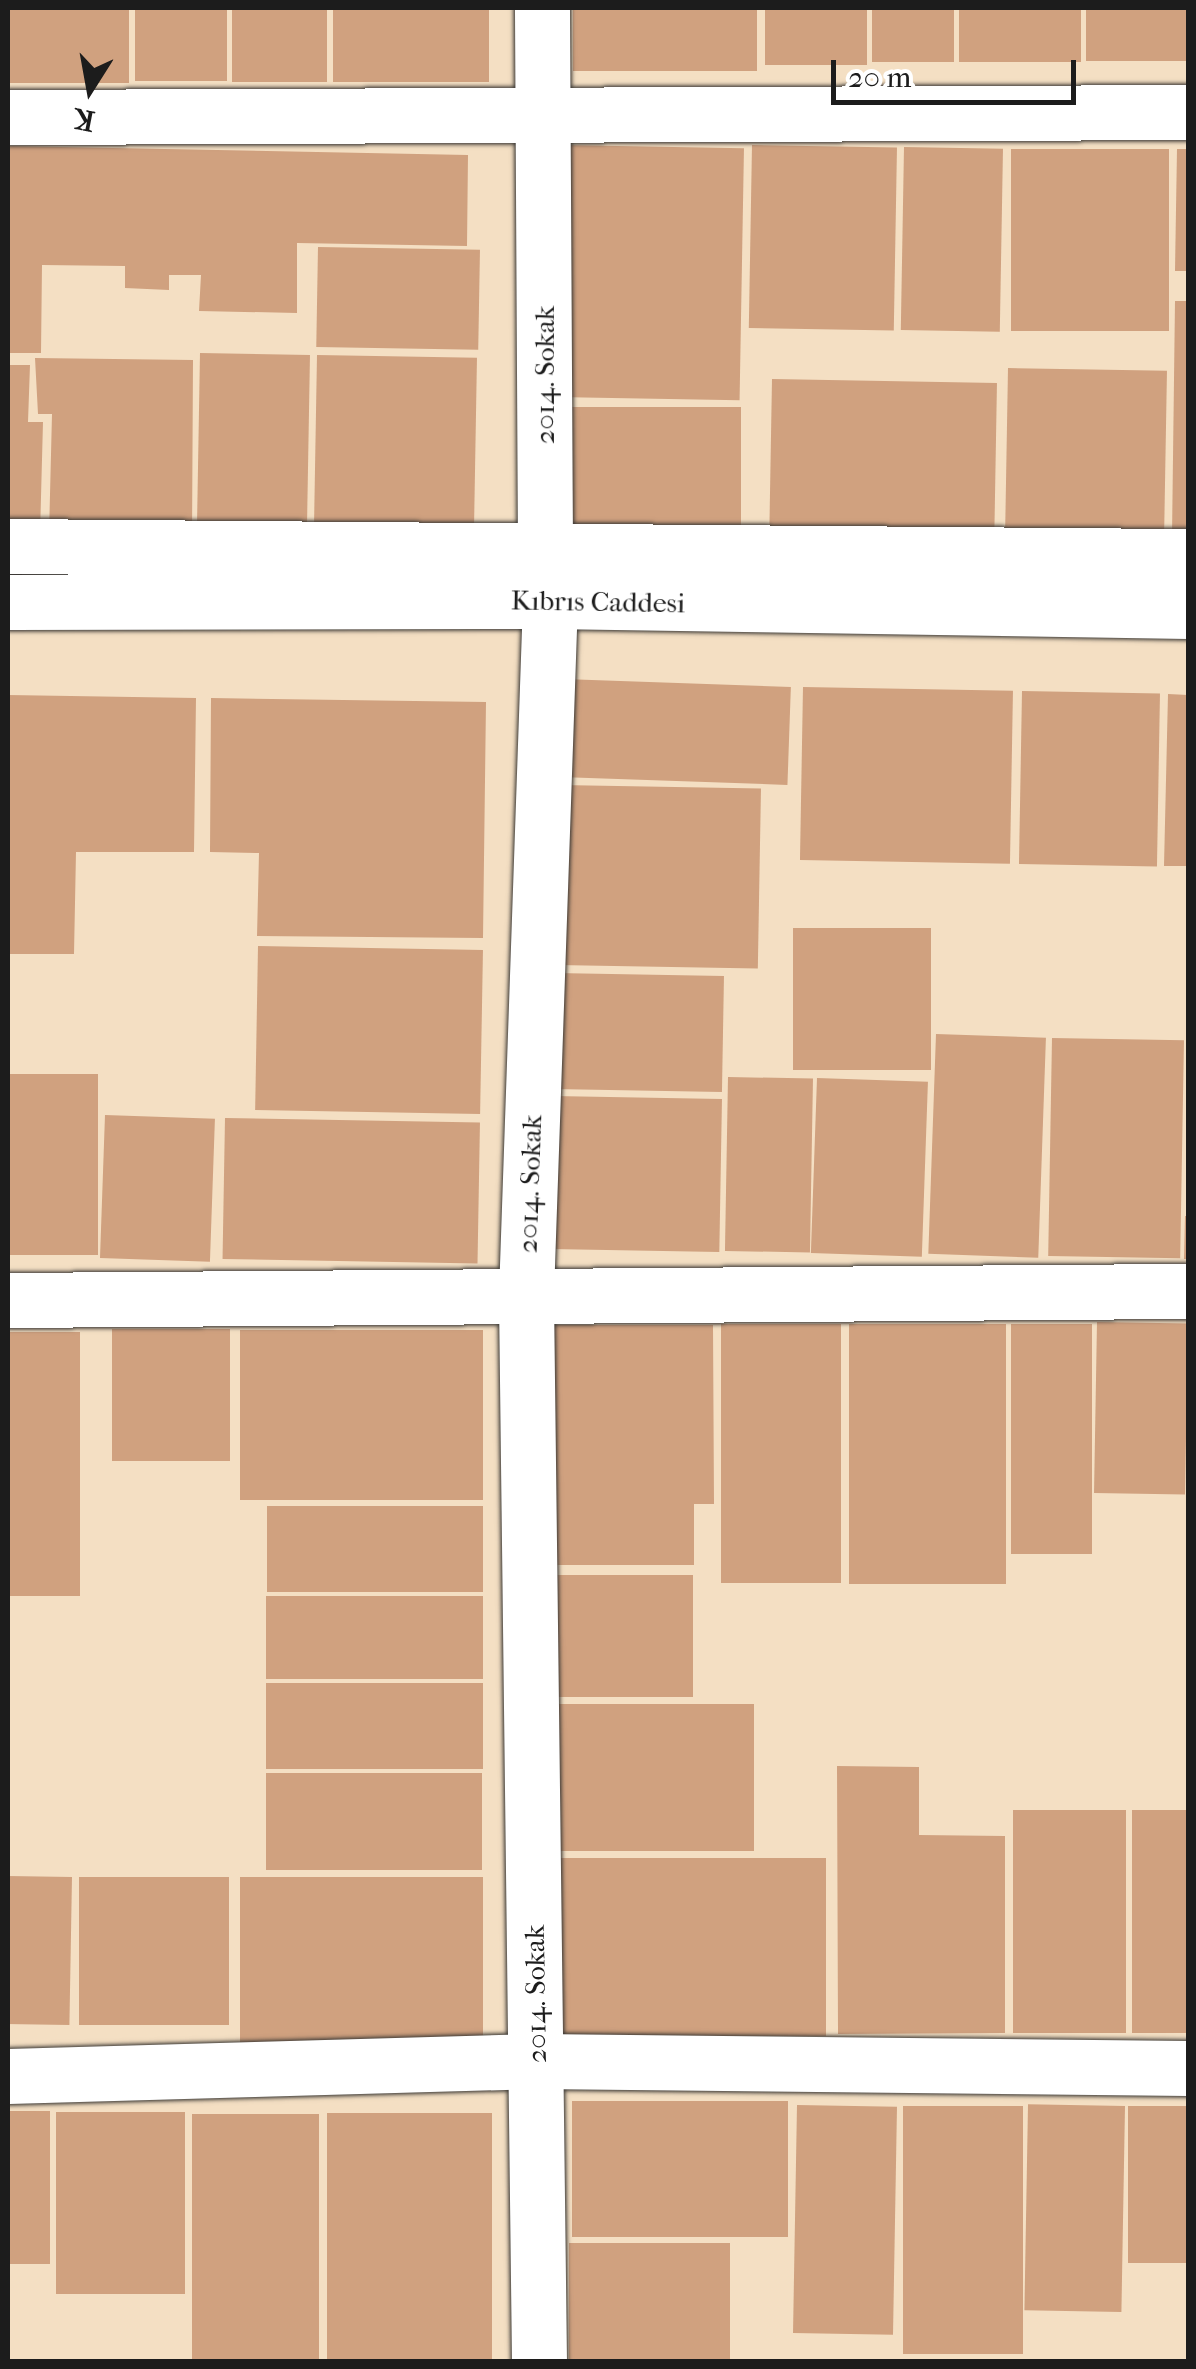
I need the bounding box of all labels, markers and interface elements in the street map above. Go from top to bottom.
north arrow [40,40,140,140]
scale bar [836,40,1081,102]
text: 20 m [848,60,911,95]
text: K [71,102,97,138]
street label: 2014. Sokak [528,306,562,444]
street label: Kıbrıs Caddesi [511,584,685,620]
street label: 2014. Sokak [511,1114,549,1254]
street label: 2014. Sokak [518,1924,554,2064]

